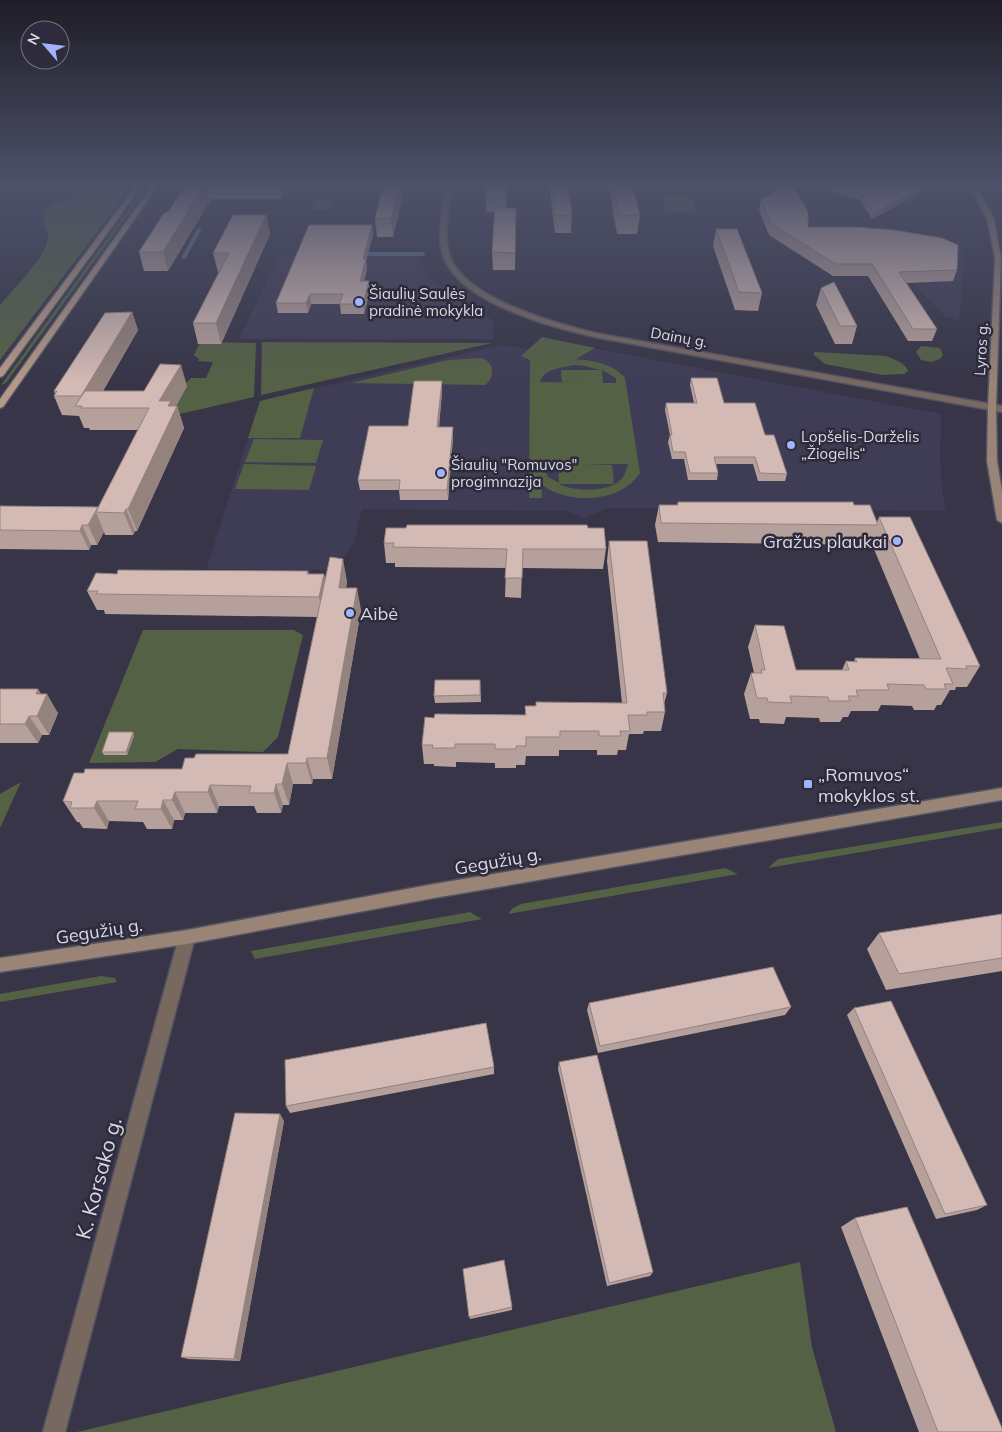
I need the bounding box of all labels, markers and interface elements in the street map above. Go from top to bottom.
north arrow [20,20,70,70]
text: N [23,30,44,48]
place label: Šiaulių Saulės pradinė mokykla [369,284,483,320]
marker: Šiaulių Saulės pradinė mokykla [353,296,365,308]
street label: Lyros g. [970,322,992,376]
street label: Dainų g. [649,323,709,351]
place label: Lopšelis-Darželis „Žiogelis“ [801,427,919,463]
marker: Lopšelis-Darželis „Žiogelis“ [785,439,797,451]
place label: Šiaulių "Romuvos" progimnazija [451,455,578,491]
marker: Šiaulių "Romuvos" progimnazija [435,467,447,479]
place label: Gražus plaukai [763,530,887,553]
marker: Gražus plaukai [891,535,903,547]
place label: Aibė [360,602,398,625]
marker: Aibė [344,607,356,619]
place label: „Romuvos“ mokyklos st. [818,763,920,807]
marker: „Romuvos“ mokyklos st. [802,778,814,790]
street label: Gegužių g. [453,842,543,880]
street label: Gegužių g. [54,913,144,949]
street label: K. Korsako g. [69,1114,127,1242]

